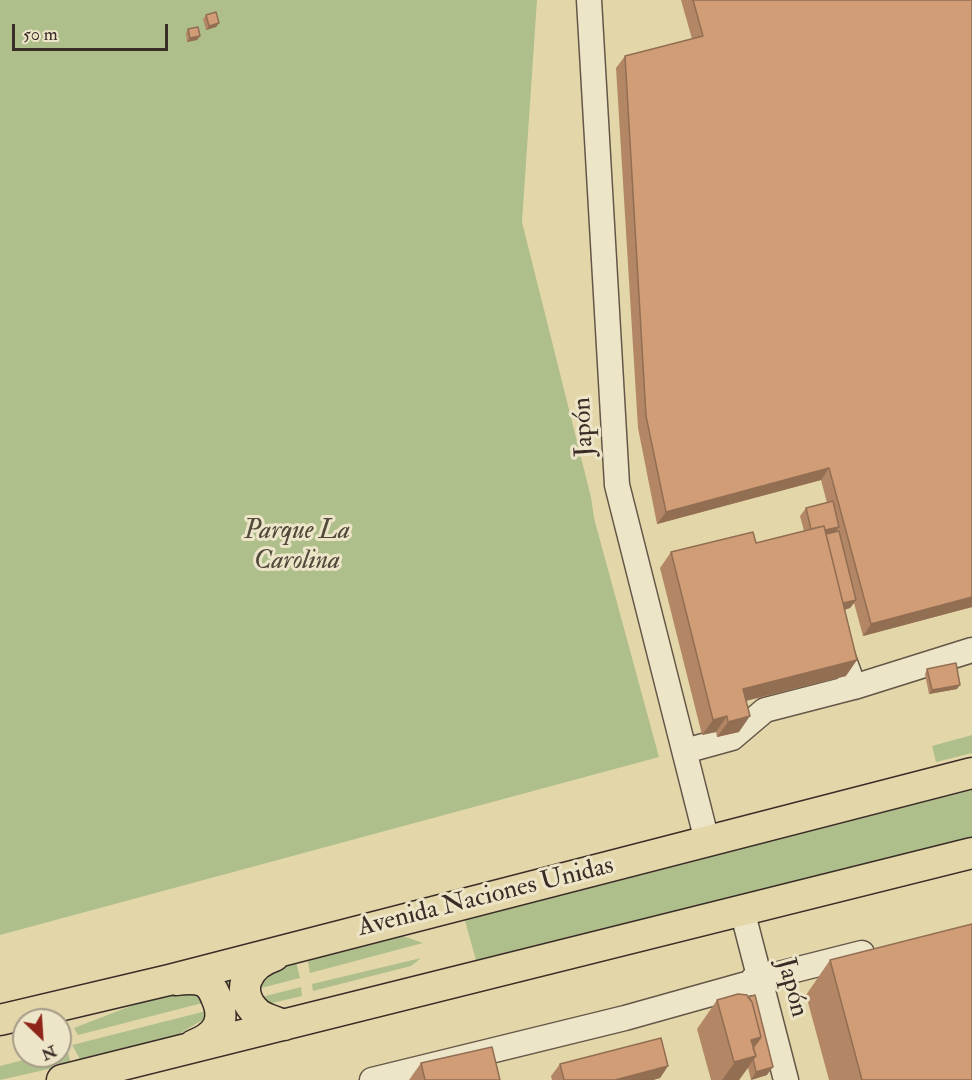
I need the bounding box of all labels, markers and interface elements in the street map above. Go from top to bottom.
scale bar [15,12,171,50]
text: 50 m [23,23,58,46]
street label: Japón [568,396,602,458]
park label: Parque La Carolina [244,516,350,578]
street label: Avenida Naciones Unidas [355,851,617,945]
street label: Japón [768,955,814,1021]
north arrow [12,1008,72,1068]
text: N [38,1040,59,1065]

